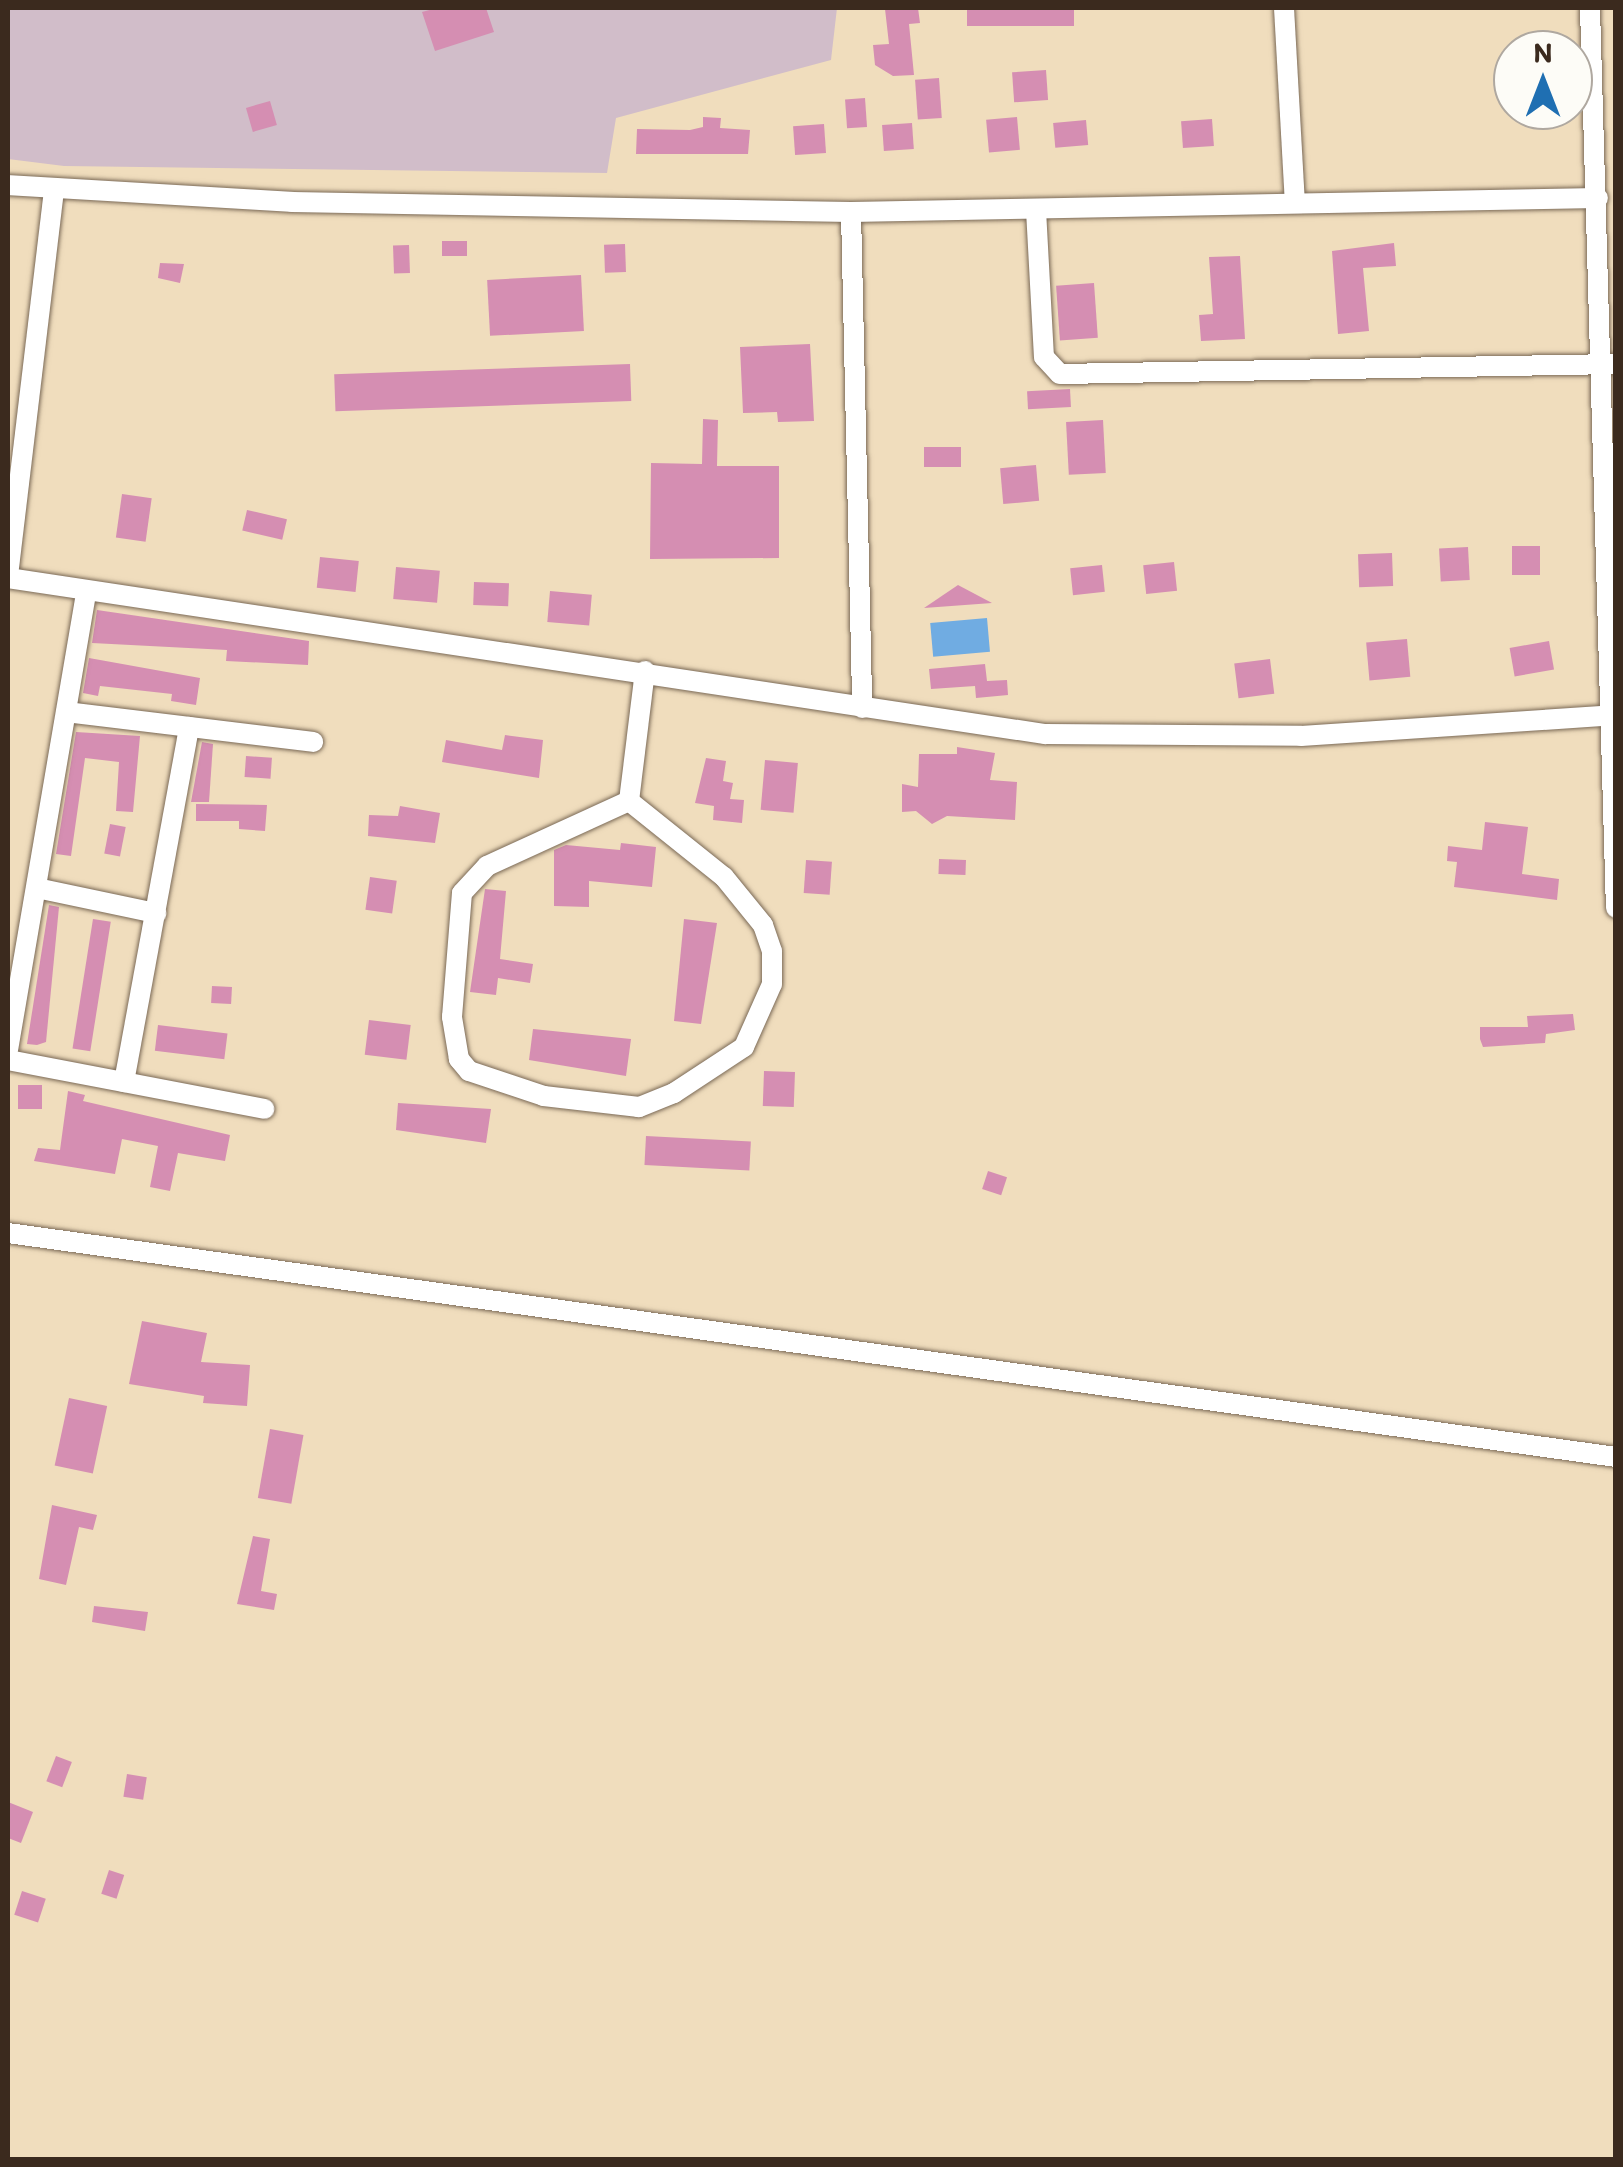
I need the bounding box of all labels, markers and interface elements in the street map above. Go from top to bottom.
north arrow [1493,30,1593,130]
text: N [1534,35,1552,69]

